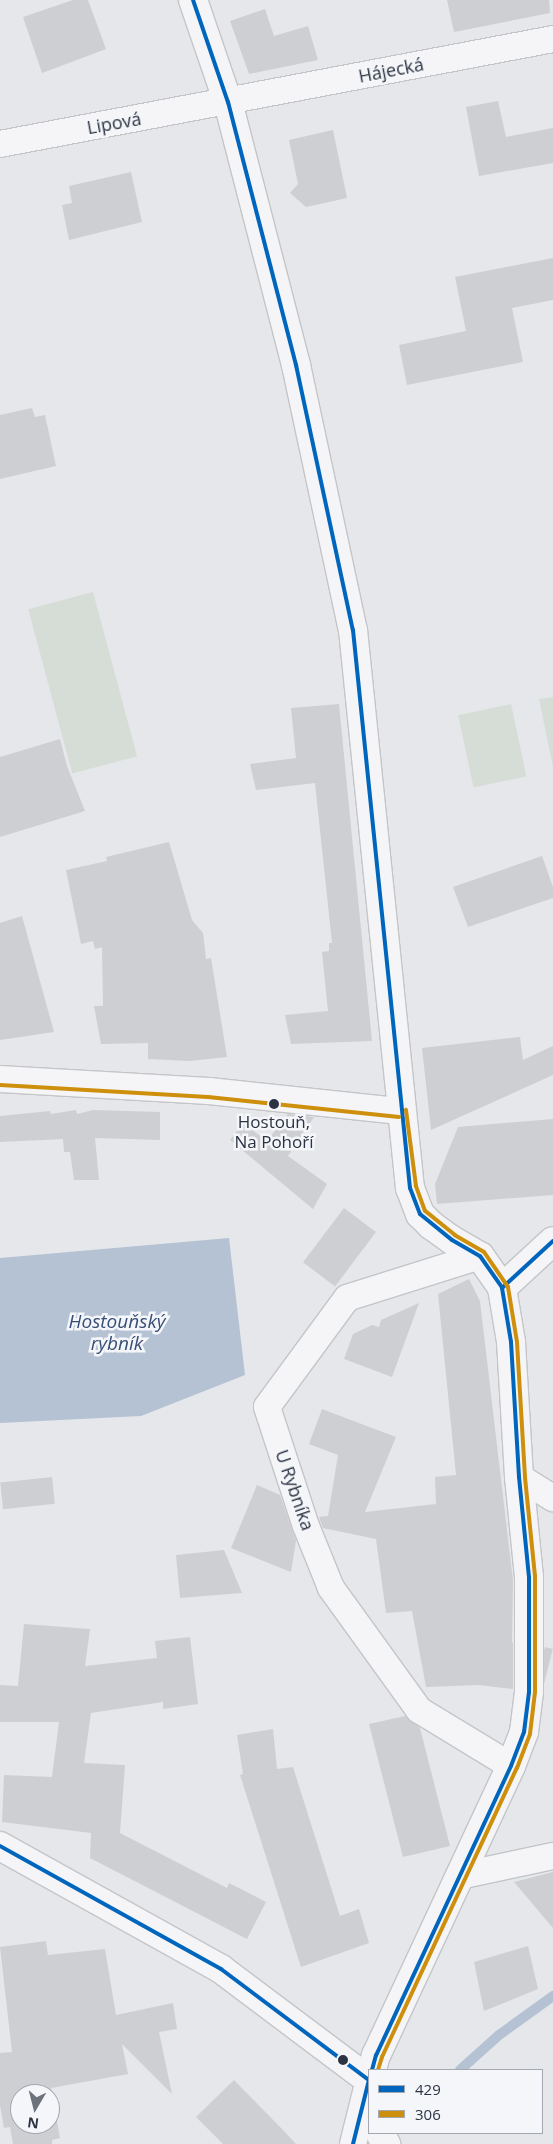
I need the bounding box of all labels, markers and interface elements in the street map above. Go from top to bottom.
street label: Hájecká [357,53,425,87]
street label: Lipová [85,108,143,138]
marker: Hostouň, Na Pohoří [269,1099,279,1109]
place label: Hostouň, Na Pohoří [234,1112,314,1152]
water label: Hostouňský rybník [69,1311,165,1355]
street label: U Rybníka [271,1447,319,1533]
unlabelled marker [338,2055,348,2065]
legend [368,2069,543,2134]
text: 429 [415,2079,441,2099]
north arrow [10,2084,60,2134]
text: 306 [415,2104,441,2124]
text: N [26,2113,40,2134]

